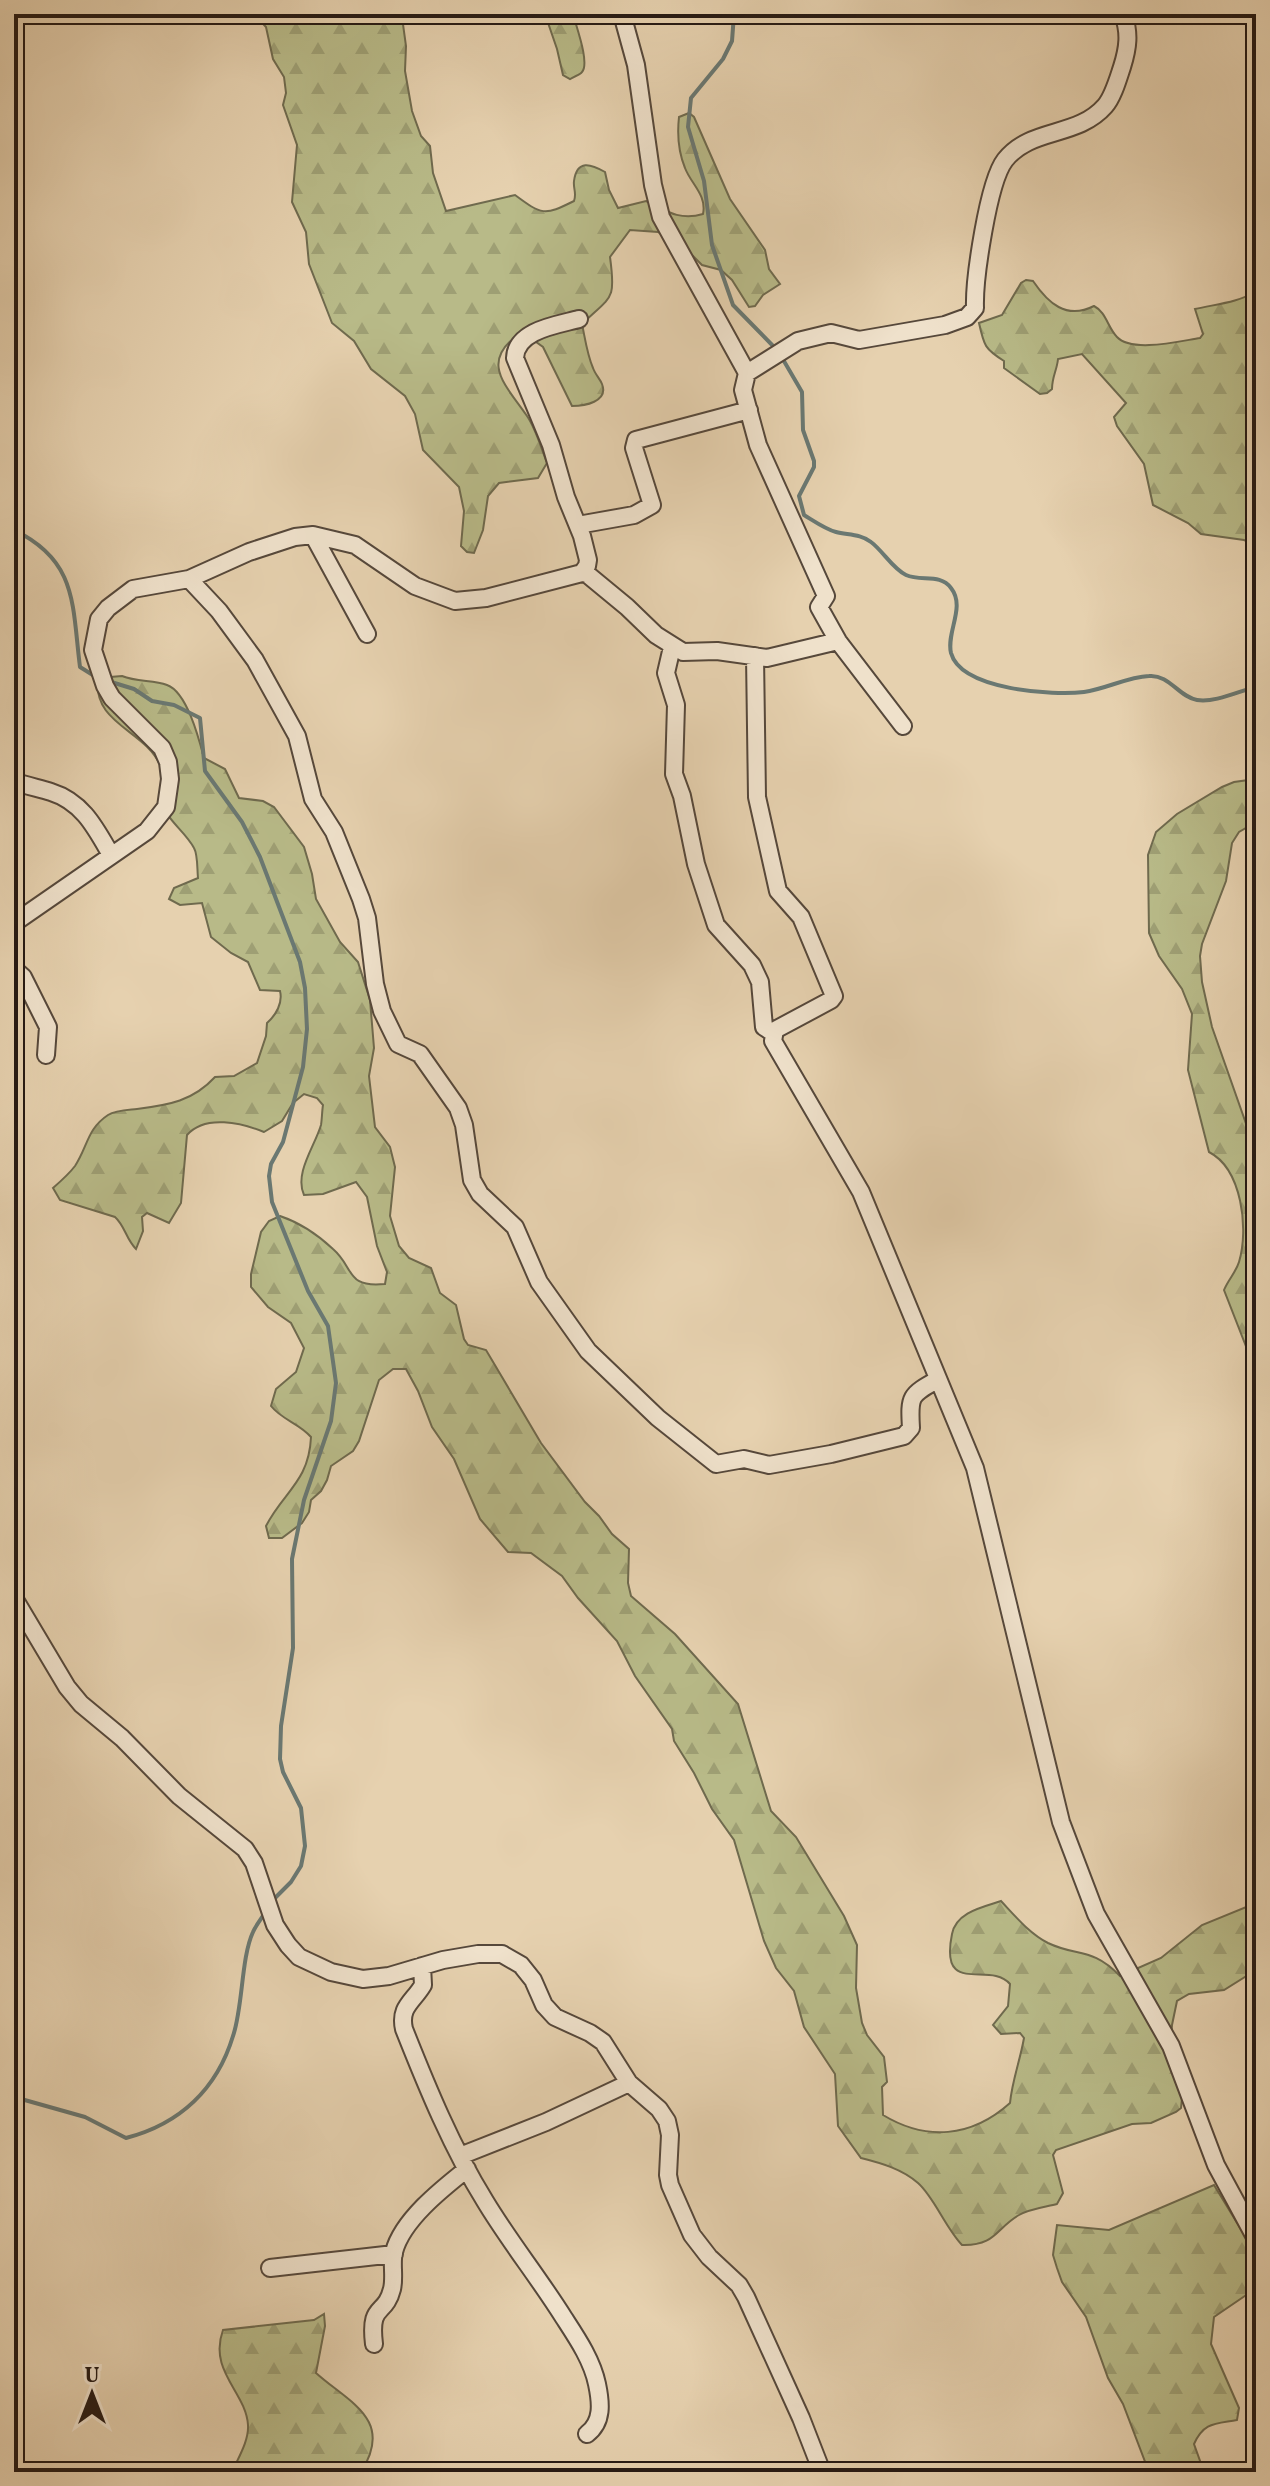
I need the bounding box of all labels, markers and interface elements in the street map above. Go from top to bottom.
north arrow [52,2354,132,2434]
text: U [84,2361,100,2392]

